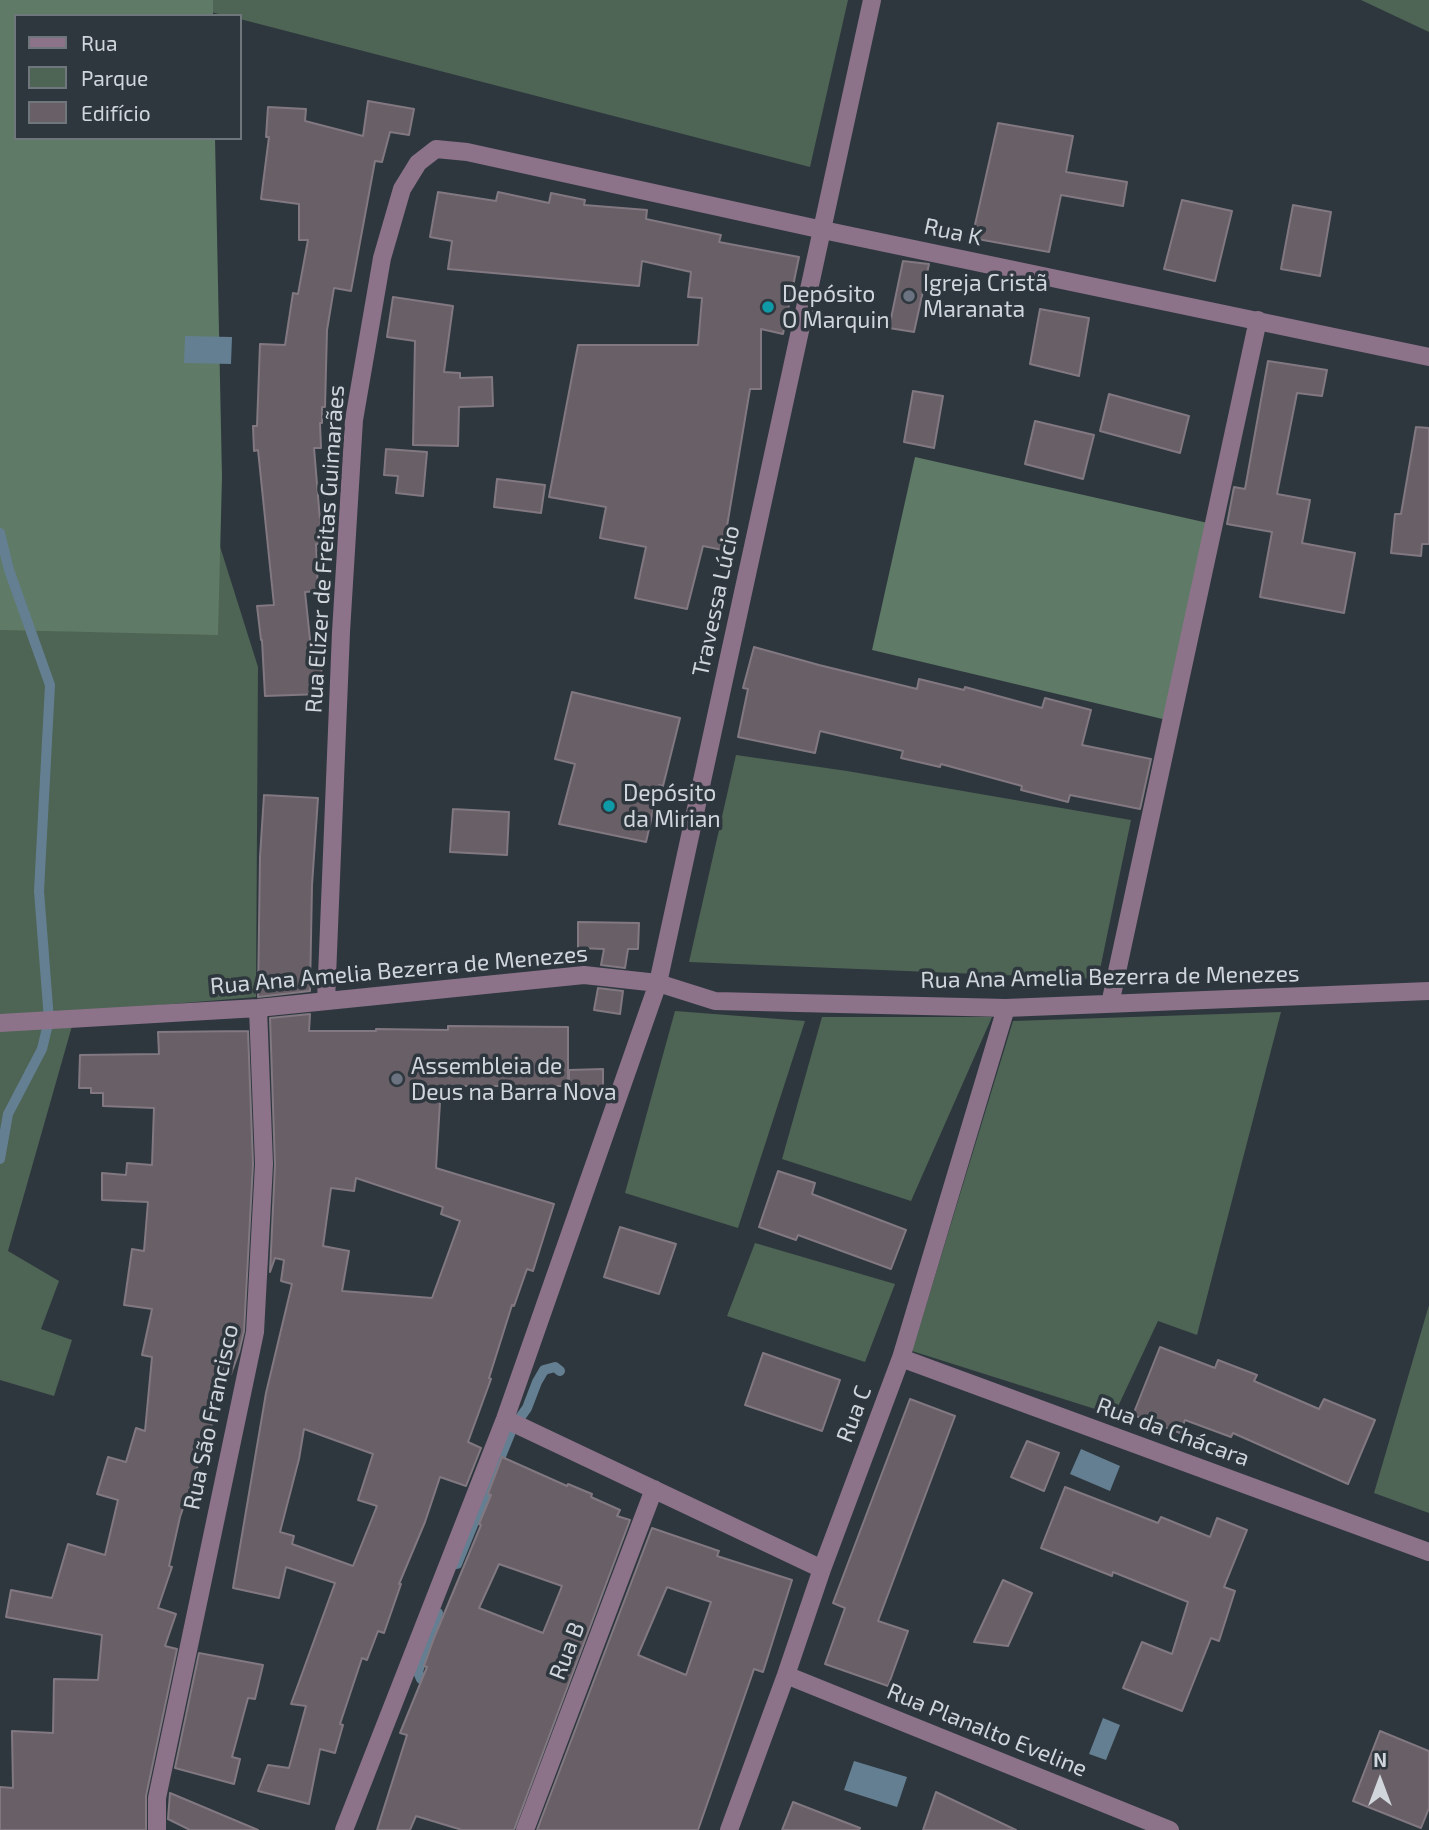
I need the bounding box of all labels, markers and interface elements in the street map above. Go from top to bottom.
legend [14,14,242,140]
text: Rua [81,30,117,55]
text: Parque [81,65,148,90]
text: Edifício [81,100,151,125]
street label: Rua K [921,212,985,252]
place label: Igreja Cristã Maranata [923,269,1048,323]
place label: Depósito O Marquin [782,280,890,334]
marker: Igreja Cristã Maranata [901,288,917,304]
marker: Depósito O Marquin [760,299,776,315]
street label: Rua Elizer de Freitas Guimarães [300,384,350,714]
street label: Travessa Lúcio [687,523,745,679]
place label: Depósito da Mirian [623,779,721,833]
marker: Depósito da Mirian [601,798,617,814]
street label: Rua Ana Amelia Bezerra de Menezes [209,940,589,1000]
street label: Rua Ana Amelia Bezerra de Menezes [920,960,1300,994]
place label: Assembleia de Deus na Barra Nova [411,1052,617,1106]
marker: Assembleia de Deus na Barra Nova [389,1071,405,1087]
street label: Rua São Francisco [178,1322,244,1512]
street label: Rua C [831,1382,877,1446]
street label: Rua da Chácara [1093,1392,1253,1472]
street label: Rua B [543,1618,591,1684]
street label: Rua Planalto Eveline [883,1677,1091,1783]
north arrow [1345,1746,1415,1816]
text: N [1373,1748,1387,1771]

